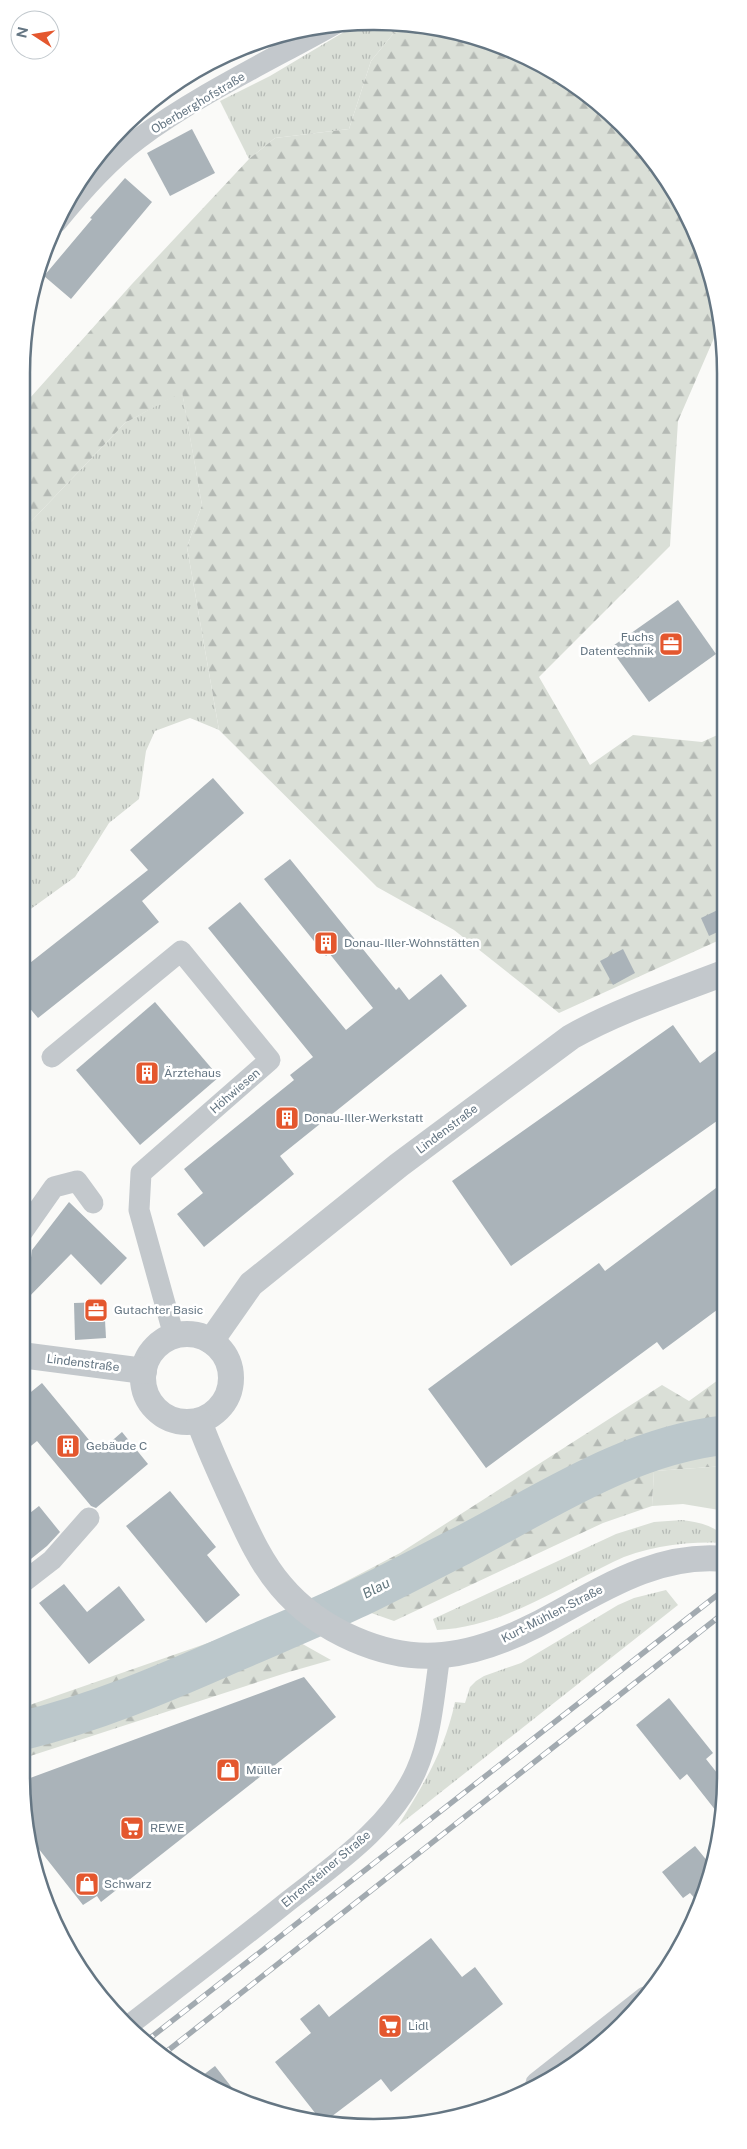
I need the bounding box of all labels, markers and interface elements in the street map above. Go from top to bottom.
north arrow [10,10,60,60]
text: N [13,25,31,39]
street label: Oberberghofstraße [149,69,248,137]
place label: Fuchs Datentechnik [580,630,654,658]
office icon: Fuchs Datentechnik [658,631,684,657]
building icon: Donau-Iller-Wohnstätten [313,930,339,956]
place label: Donau-Iller-Wohnstätten [344,936,480,950]
building icon: Ärztehaus [134,1060,160,1086]
street label: Höhwiesen [207,1065,263,1116]
place label: Ärztehaus [164,1066,221,1080]
street label: Lindenstraße [414,1101,481,1157]
building icon: Donau-Iller-Werkstatt [274,1105,300,1131]
place label: Donau-Iller-Werkstatt [304,1111,424,1125]
office icon: Gutachter Basic [83,1297,109,1323]
place label: Gutachter Basic [114,1303,203,1317]
street label: Lindenstraße [46,1352,120,1374]
building icon: Gebäude C [55,1433,81,1459]
place label: Gebäude C [86,1439,147,1453]
water label: Blau [360,1574,392,1602]
street label: Kurt-Mühlen-Straße [499,1582,605,1646]
shop icon: Müller [215,1757,241,1783]
place label: Müller [246,1763,282,1777]
supermarket icon: REWE [119,1815,145,1841]
place label: REWE [150,1821,185,1835]
street label: Ehrensteiner Straße [279,1828,373,1910]
shop icon: Schwarz [74,1871,100,1897]
place label: Schwarz [104,1877,152,1891]
supermarket icon: Lidl [377,2013,403,2039]
place label: Lidl [408,2019,429,2033]

